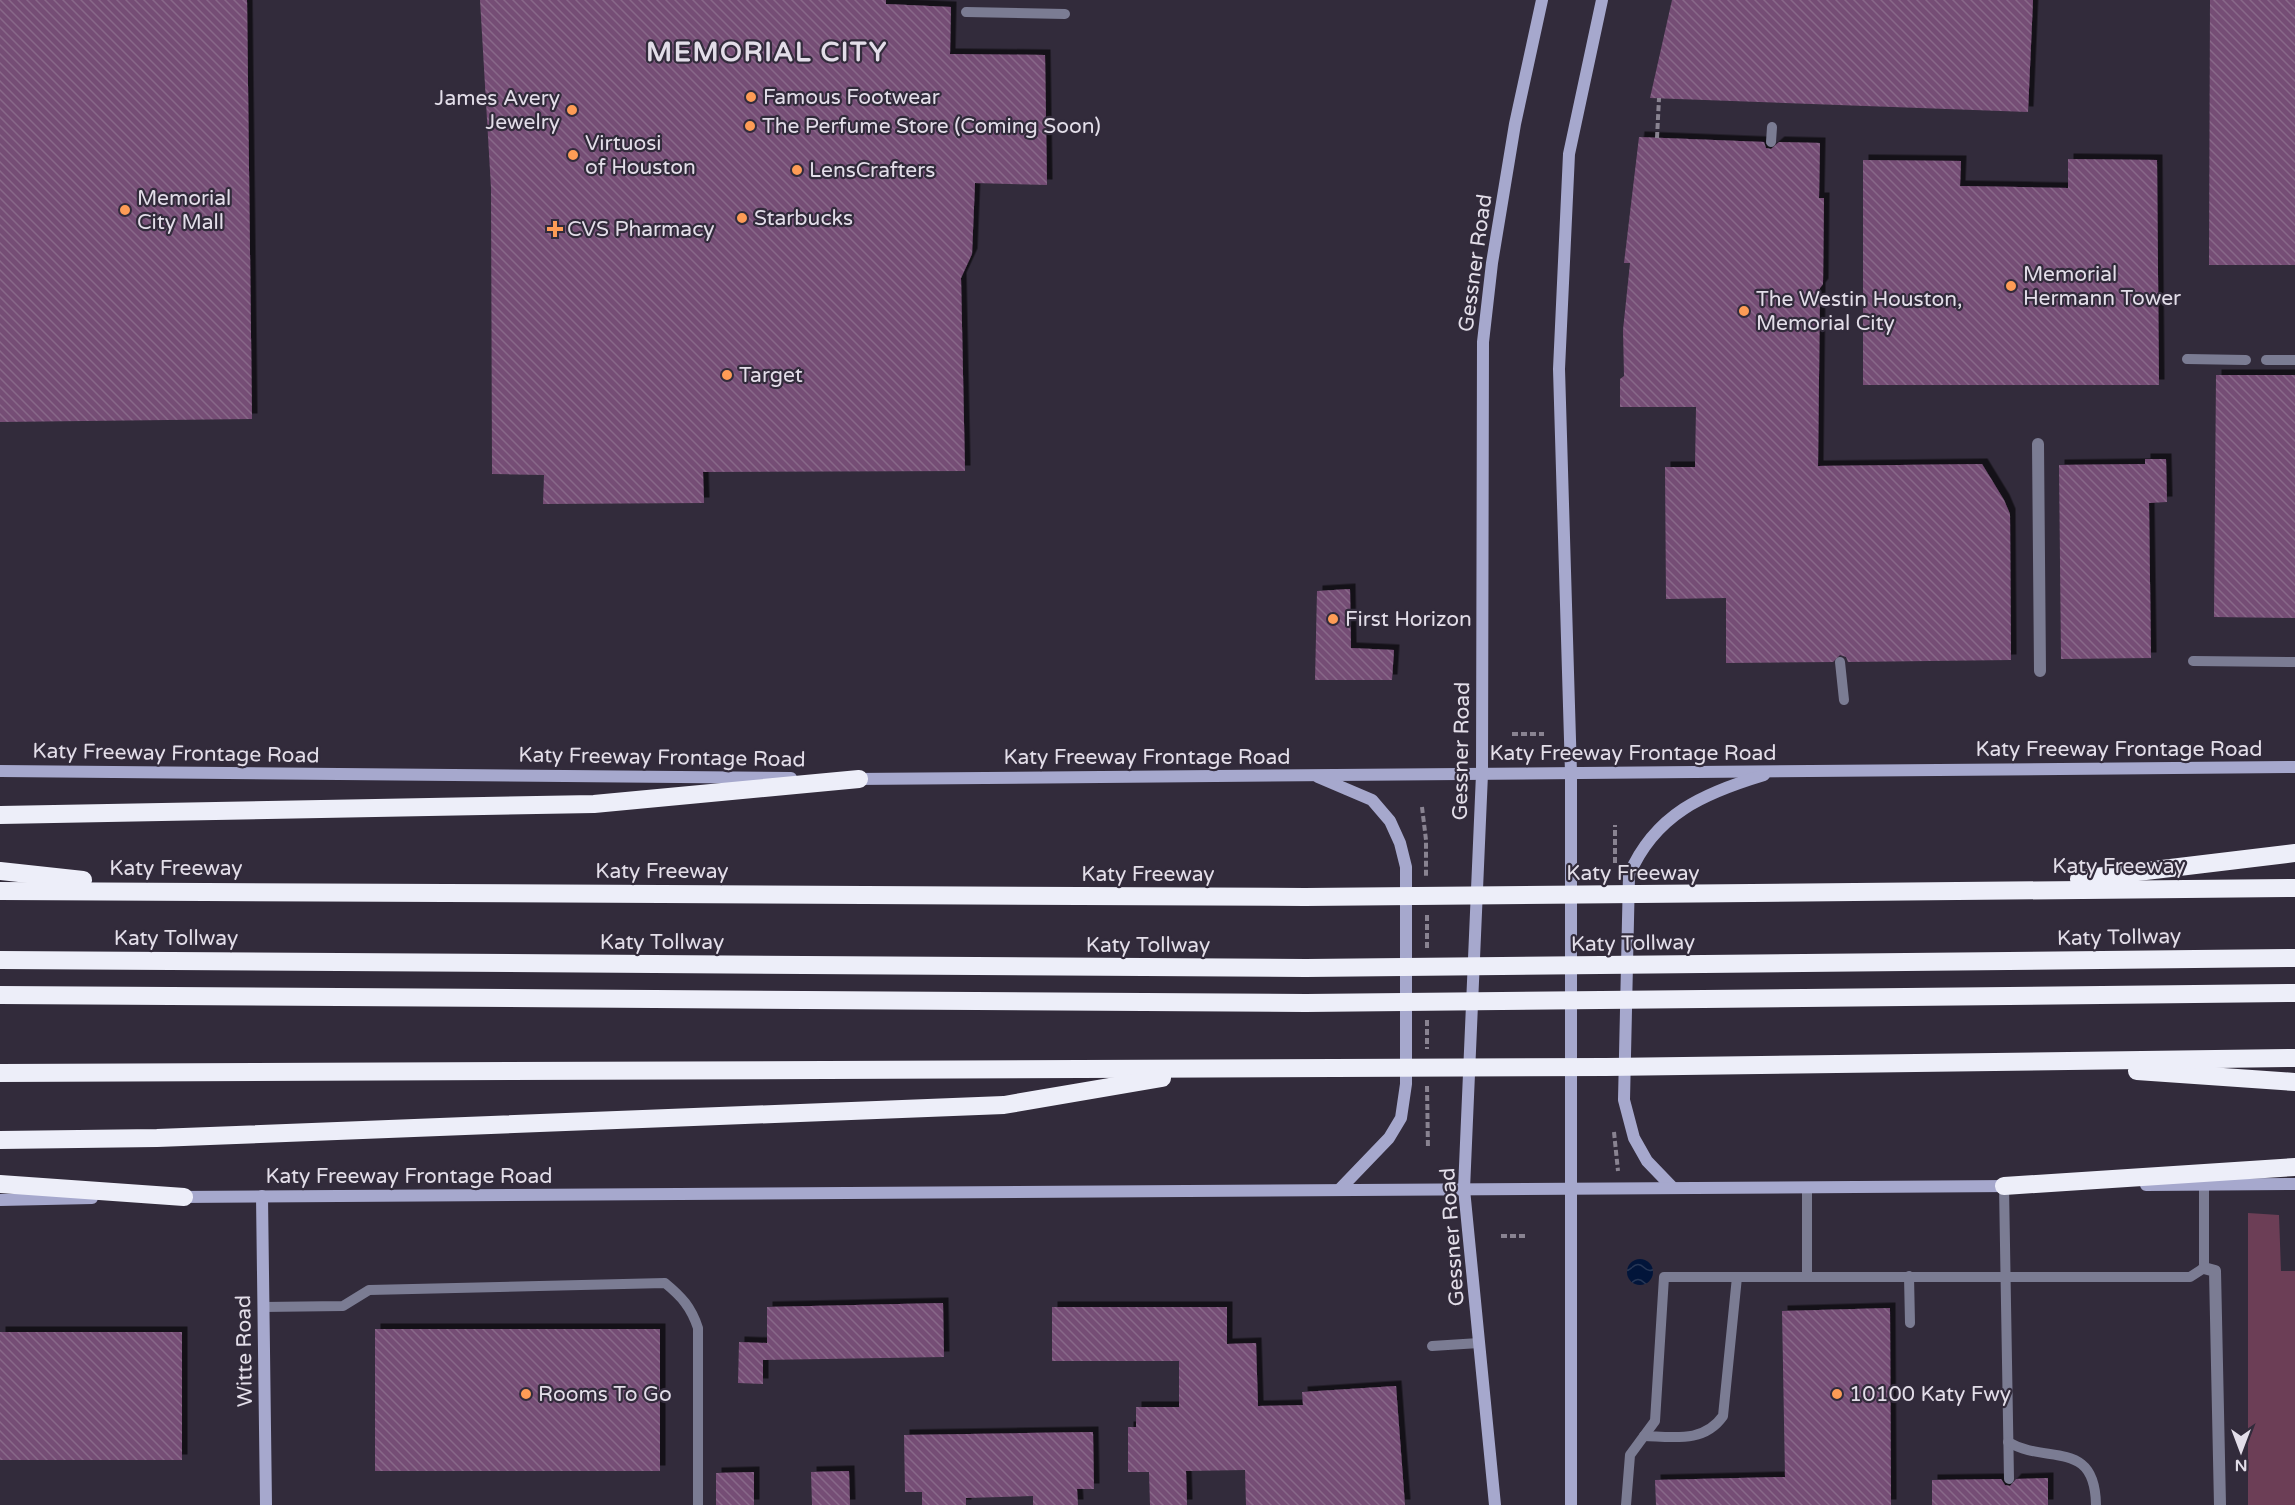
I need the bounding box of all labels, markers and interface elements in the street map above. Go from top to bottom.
district label: MEMORIAL CITY [646,36,888,69]
place label: Famous Footwear [763,85,940,110]
place label: James Avery Jewelry [435,86,560,135]
marker: Famous Footwear [744,90,758,104]
marker: James Avery Jewelry [565,103,579,117]
place label: The Perfume Store (Coming Soon) [762,114,1101,139]
marker: The Perfume Store (Coming Soon) [743,119,757,133]
place label: Virtuosi of Houston [585,131,696,180]
marker: Virtuosi of Houston [566,148,580,162]
place label: LensCrafters [809,158,935,183]
marker: LensCrafters [790,163,804,177]
place label: Memorial City Mall [137,186,231,235]
street label: Gessner Road [1453,193,1498,334]
marker: Memorial City Mall [118,203,132,217]
place label: Starbucks [754,206,853,231]
marker: Starbucks [735,211,749,225]
place label: CVS Pharmacy [567,217,715,242]
marker: CVS Pharmacy [548,222,562,236]
place label: Memorial Hermann Tower [2023,262,2181,311]
marker: Memorial Hermann Tower [2004,279,2018,293]
place label: The Westin Houston, Memorial City [1756,287,1962,336]
marker: The Westin Houston, Memorial City [1737,304,1751,318]
place label: Target [739,363,803,388]
marker: Target [720,368,734,382]
place label: First Horizon [1345,607,1472,632]
marker: First Horizon [1326,612,1340,626]
street label: Gessner Road [1448,681,1475,821]
street label: Katy Freeway Frontage Road [1975,737,2263,762]
street label: Katy Freeway Frontage Road [32,738,320,769]
street label: Katy Freeway Frontage Road [1489,741,1777,766]
street label: Katy Freeway Frontage Road [518,742,806,773]
street label: Katy Freeway Frontage Road [1003,745,1291,770]
street label: Katy Freeway [2052,854,2186,879]
street label: Katy Freeway [109,856,243,881]
street label: Katy Freeway [595,859,729,884]
street label: Katy Freeway [1566,861,1700,886]
street label: Katy Freeway [1081,862,1215,887]
street label: Katy Tollway [2057,924,2181,951]
street label: Katy Tollway [114,926,238,951]
street label: Katy Tollway [600,930,724,955]
street label: Katy Tollway [1571,930,1695,957]
street label: Katy Tollway [1086,933,1210,958]
street label: Katy Freeway Frontage Road [265,1164,553,1189]
street label: Gessner Road [1435,1167,1470,1307]
street label: Witte Road [231,1295,258,1407]
place label: Rooms To Go [538,1382,672,1407]
place label: 10100 Katy Fwy [1849,1382,2011,1407]
marker: Rooms To Go [519,1387,533,1401]
marker: 10100 Katy Fwy [1830,1387,1844,1401]
north arrow [2211,1421,2271,1481]
text: N [2235,1455,2247,1475]

